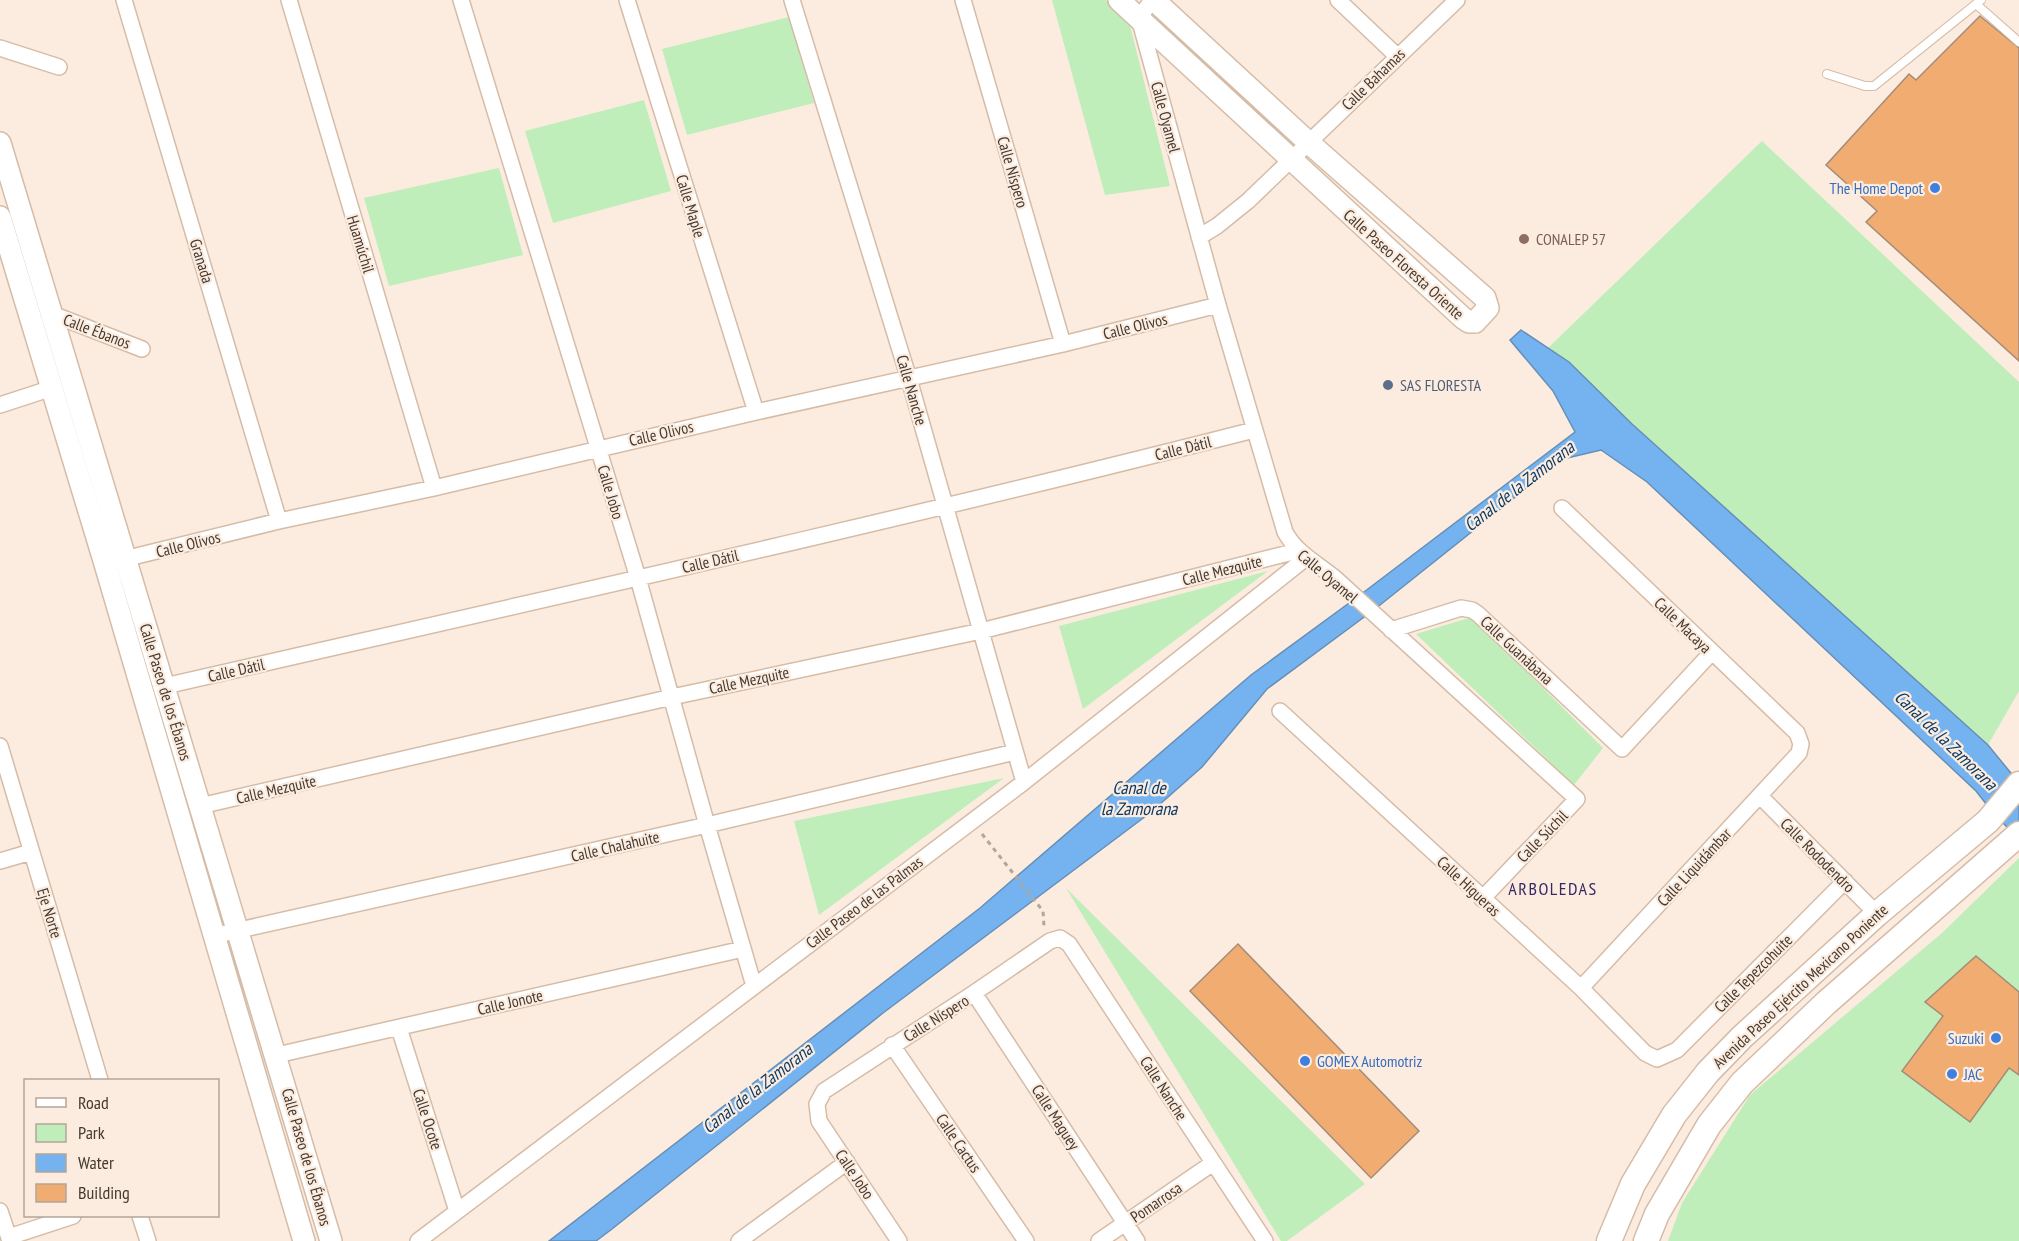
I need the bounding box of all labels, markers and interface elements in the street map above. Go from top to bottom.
street label: Calle Bahamas [1337,44,1409,114]
street label: Calle Oyamel [1147,79,1185,155]
street label: Calle Níspero [993,134,1033,210]
street label: Calle Maple [672,172,710,240]
place label: The Home Depot [1830,178,1924,198]
marker: The Home Depot [1928,181,1942,195]
street label: Calle Paseo Floresta Oriente [1340,205,1468,323]
street label: Huamúchil [343,213,379,275]
place label: CONALEP 57 [1536,229,1606,249]
marker: CONALEP 57 [1517,232,1531,246]
street label: Granada [186,236,218,286]
street label: Calle Olivos [1101,308,1169,344]
street label: Calle Ébanos [60,309,134,353]
street label: Calle Nanche [892,352,932,428]
place label: SAS FLORESTA [1400,375,1481,395]
marker: SAS FLORESTA [1381,378,1395,392]
street label: Calle Olivos [627,416,695,450]
street label: Calle Dátil [1153,431,1214,465]
water label: Canal de la Zamorana [1459,435,1579,536]
street label: Calle Jobo [593,462,629,522]
street label: Calle Olivos [154,526,222,562]
street label: Calle Dátil [680,545,740,577]
street label: Calle Oyamel [1294,545,1362,607]
street label: Calle Mezquite [1180,550,1264,590]
street label: Calle Macaya [1650,593,1716,657]
street label: Calle Guanábana [1476,611,1558,689]
street label: Calle Paseo de los Ébanos [136,621,196,763]
street label: Calle Dátil [206,654,266,686]
street label: Calle Mezquite [707,662,791,698]
water label: Canal de la Zamorana [1890,685,2003,795]
street label: Calle Mezquite [234,770,318,808]
water label: Canal de la Zamorana [1101,776,1178,820]
street label: Calle Súchil [1512,806,1572,866]
street label: Calle Rododendro [1776,813,1860,897]
street label: Calle Liquidámbar [1653,823,1736,910]
street label: Calle Chalahuite [569,826,661,866]
street label: Calle Paseo de las Palmas [802,851,926,953]
street label: Calle Higueras [1433,852,1505,920]
district label: ARBOLEDAS [1508,877,1598,900]
street label: Eje Norte [33,885,67,941]
street label: Avenida Paseo Ejército Mexicano Poniente [1708,900,1892,1072]
street label: Calle Tepezcohuite [1710,930,1796,1016]
street label: Calle Jonote [475,985,545,1019]
street label: Calle Níspero [900,990,972,1046]
place label: Suzuki [1948,1028,1984,1048]
marker: Suzuki [1989,1031,2003,1045]
water label: Canal de la Zamorana [697,1037,817,1138]
place label: GOMEX Automotriz [1317,1051,1423,1071]
street label: Calle Nanche [1136,1052,1192,1124]
marker: GOMEX Automotriz [1298,1054,1312,1068]
place label: JAC [1963,1064,1982,1084]
marker: JAC [1945,1067,1959,1081]
legend [24,1079,219,1217]
street label: Calle Maguey [1028,1081,1084,1153]
street label: Calle Paseo de los Ébanos [278,1086,336,1228]
street label: Calle Ocote [409,1086,447,1152]
text: Road [78,1091,109,1114]
street label: Calle Cactus [932,1110,986,1176]
text: Park [78,1121,105,1144]
street label: Calle Jobo [831,1145,879,1203]
text: Water [78,1151,114,1174]
street label: Pomarrosa [1126,1178,1186,1226]
text: Building [78,1181,130,1204]

